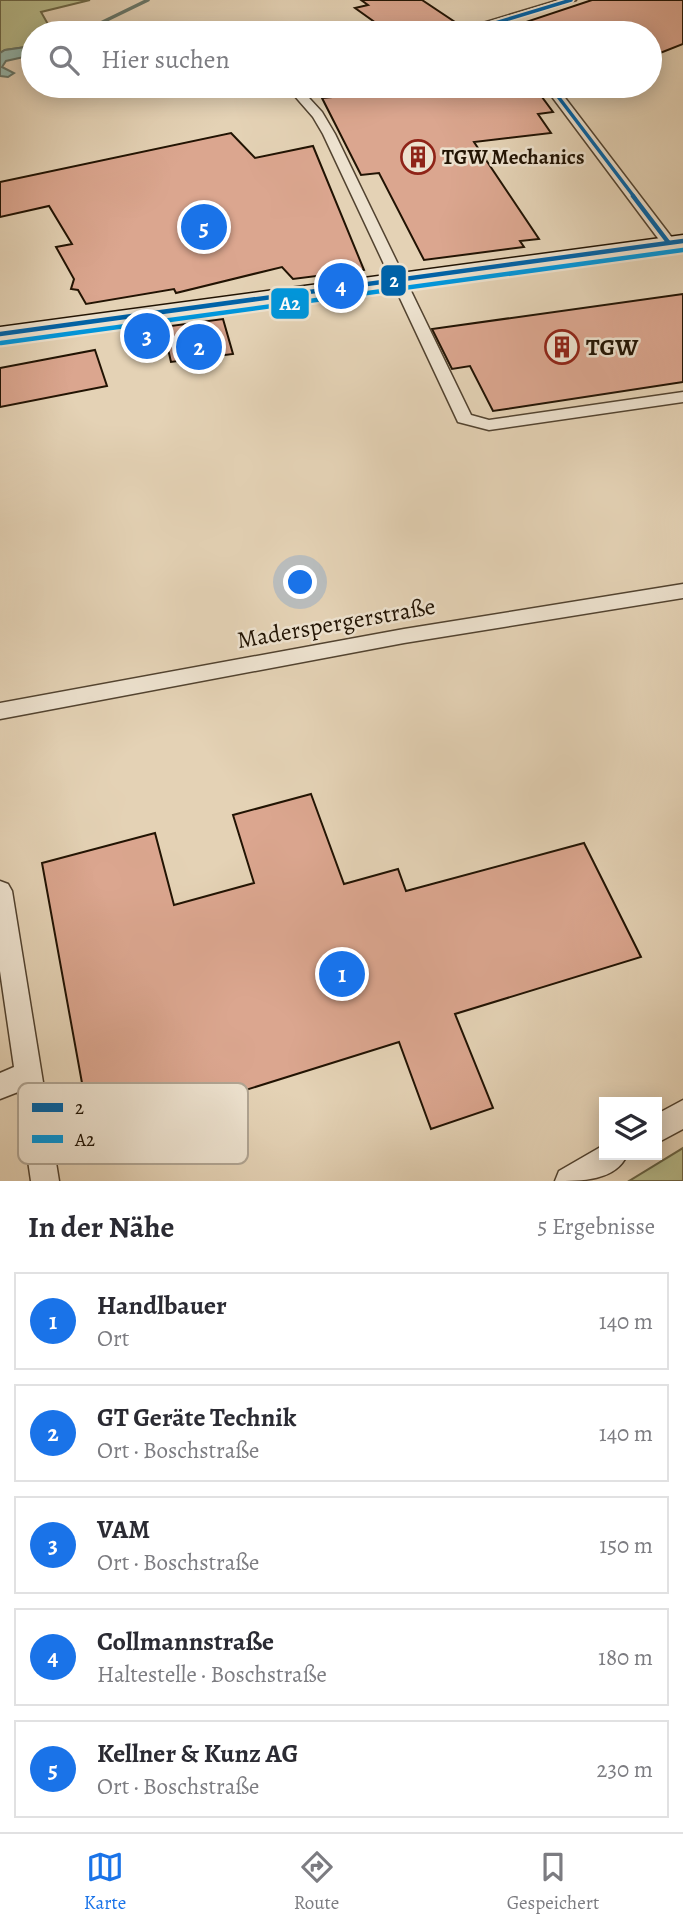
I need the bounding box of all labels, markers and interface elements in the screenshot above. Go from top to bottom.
search box [21,21,662,98]
icon: search [45,41,83,79]
text: Hier suchen [101,42,230,77]
building icon: TGW Mechanics [399,138,437,176]
place label: TGW Mechanics [442,143,584,171]
pin: 5 [181,201,227,253]
pin: 4 [318,260,364,312]
line badge: 2 [380,264,407,297]
text: 2 [389,268,399,294]
line badge: A2 [270,287,310,320]
text: A2 [278,291,301,317]
pin: 3 [124,310,170,362]
pin: 2 [176,321,222,373]
building icon: TGW [543,328,581,366]
place label: TGW [586,331,639,363]
your location [283,565,317,599]
street label: Maderspergerstraße [234,590,438,656]
pin: 1 [319,948,365,1000]
legend [18,1083,248,1164]
text: 2 [75,1095,84,1121]
map controls [599,1097,662,1160]
button: layers [599,1097,662,1160]
text: A2 [74,1127,95,1153]
text: In der Nähe [28,1207,174,1247]
text: 5 Ergebnisse [537,1211,655,1242]
text: Handlbauer [97,1288,227,1323]
text: 1 [49,1306,57,1337]
text: 140 m [599,1306,653,1337]
text: Ort [97,1323,129,1354]
text: GT Geräte Technik [97,1400,296,1435]
text: 2 [47,1418,59,1449]
text: 140 m [599,1418,653,1449]
text: Ort · Boschstraße [97,1435,259,1466]
text: VAM [97,1512,150,1547]
text: 3 [48,1530,58,1561]
text: 150 m [599,1530,653,1561]
text: Ort · Boschstraße [97,1547,259,1578]
text: Collmannstraße [97,1624,274,1659]
text: 4 [48,1642,58,1673]
text: 180 m [598,1642,653,1673]
text: Haltestelle · Boschstraße [97,1659,327,1690]
text: Kellner & Kunz AG [97,1736,298,1771]
text: 5 [48,1754,58,1785]
text: 230 m [597,1754,653,1785]
text: Ort · Boschstraße [97,1771,259,1802]
tab: Karte [84,1848,126,1916]
tab: Route [294,1848,339,1916]
tab: Gespeichert [507,1848,599,1916]

